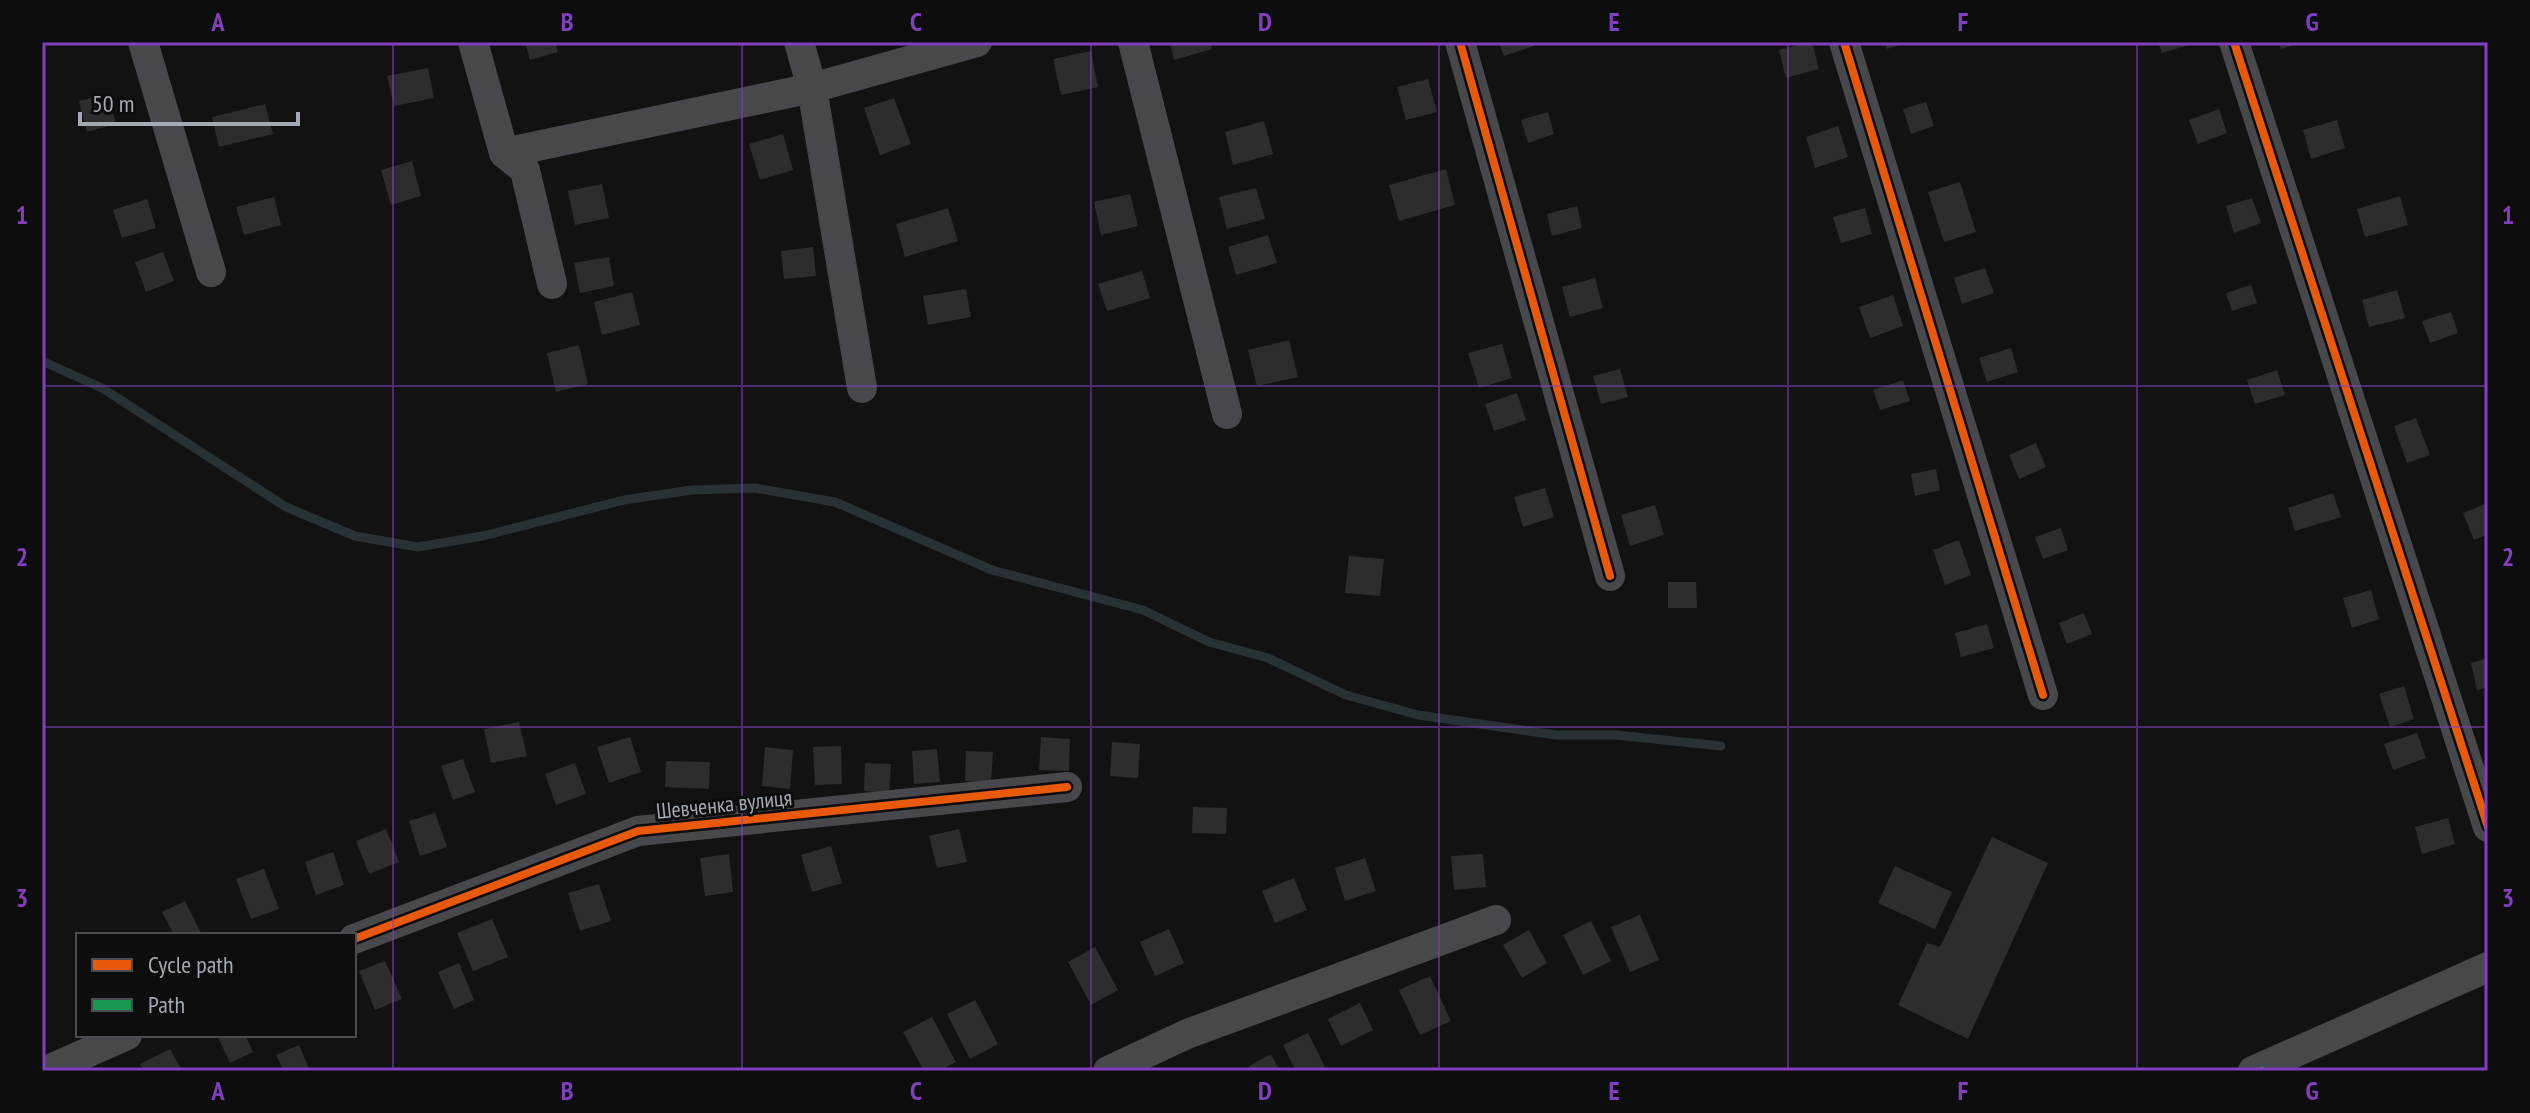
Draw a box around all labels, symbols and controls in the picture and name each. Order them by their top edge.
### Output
text: A [210,5,225,38]
text: B [561,5,574,38]
text: C [910,5,922,38]
text: D [1258,5,1272,38]
text: E [1608,5,1620,38]
text: F [1958,5,1969,38]
text: G [2305,5,2319,38]
scale bar [80,76,298,126]
text: 50 m [92,88,134,119]
text: 1 [16,198,28,231]
text: 1 [2502,198,2514,231]
text: 2 [16,540,28,573]
text: 2 [2502,540,2514,573]
street label: Шевченка вулиця [655,783,793,825]
text: 3 [16,881,28,914]
text: 3 [2502,881,2514,914]
legend [76,933,356,1037]
text: Cycle path [148,949,234,980]
text: Path [148,989,185,1020]
text: A [210,1074,225,1107]
text: B [561,1074,574,1107]
text: C [910,1074,922,1107]
text: D [1258,1074,1272,1107]
text: E [1608,1074,1620,1107]
text: F [1958,1074,1969,1107]
text: G [2305,1074,2319,1107]

